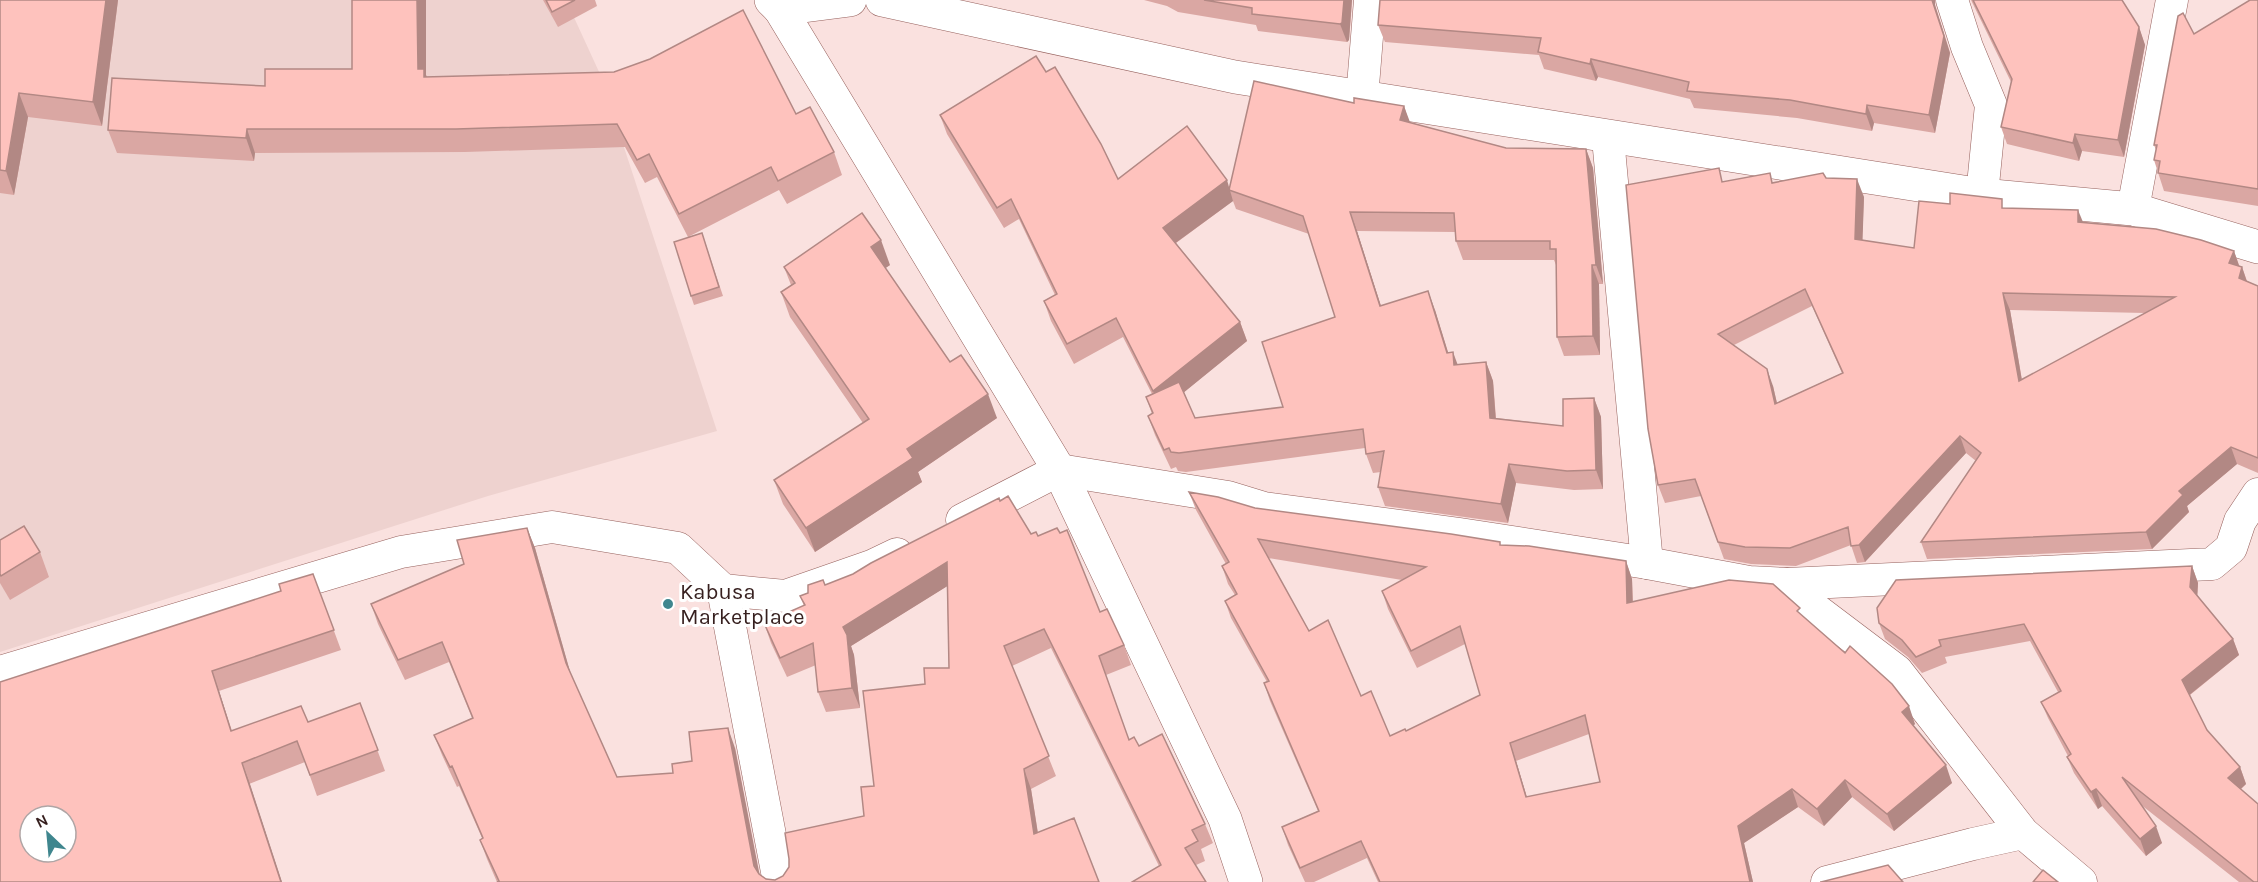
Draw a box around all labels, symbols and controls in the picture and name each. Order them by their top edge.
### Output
place label: Kabusa Marketplace [680,579,804,630]
marker: Kabusa Marketplace [661,597,675,611]
north arrow [18,804,78,864]
text: N [32,810,51,832]

